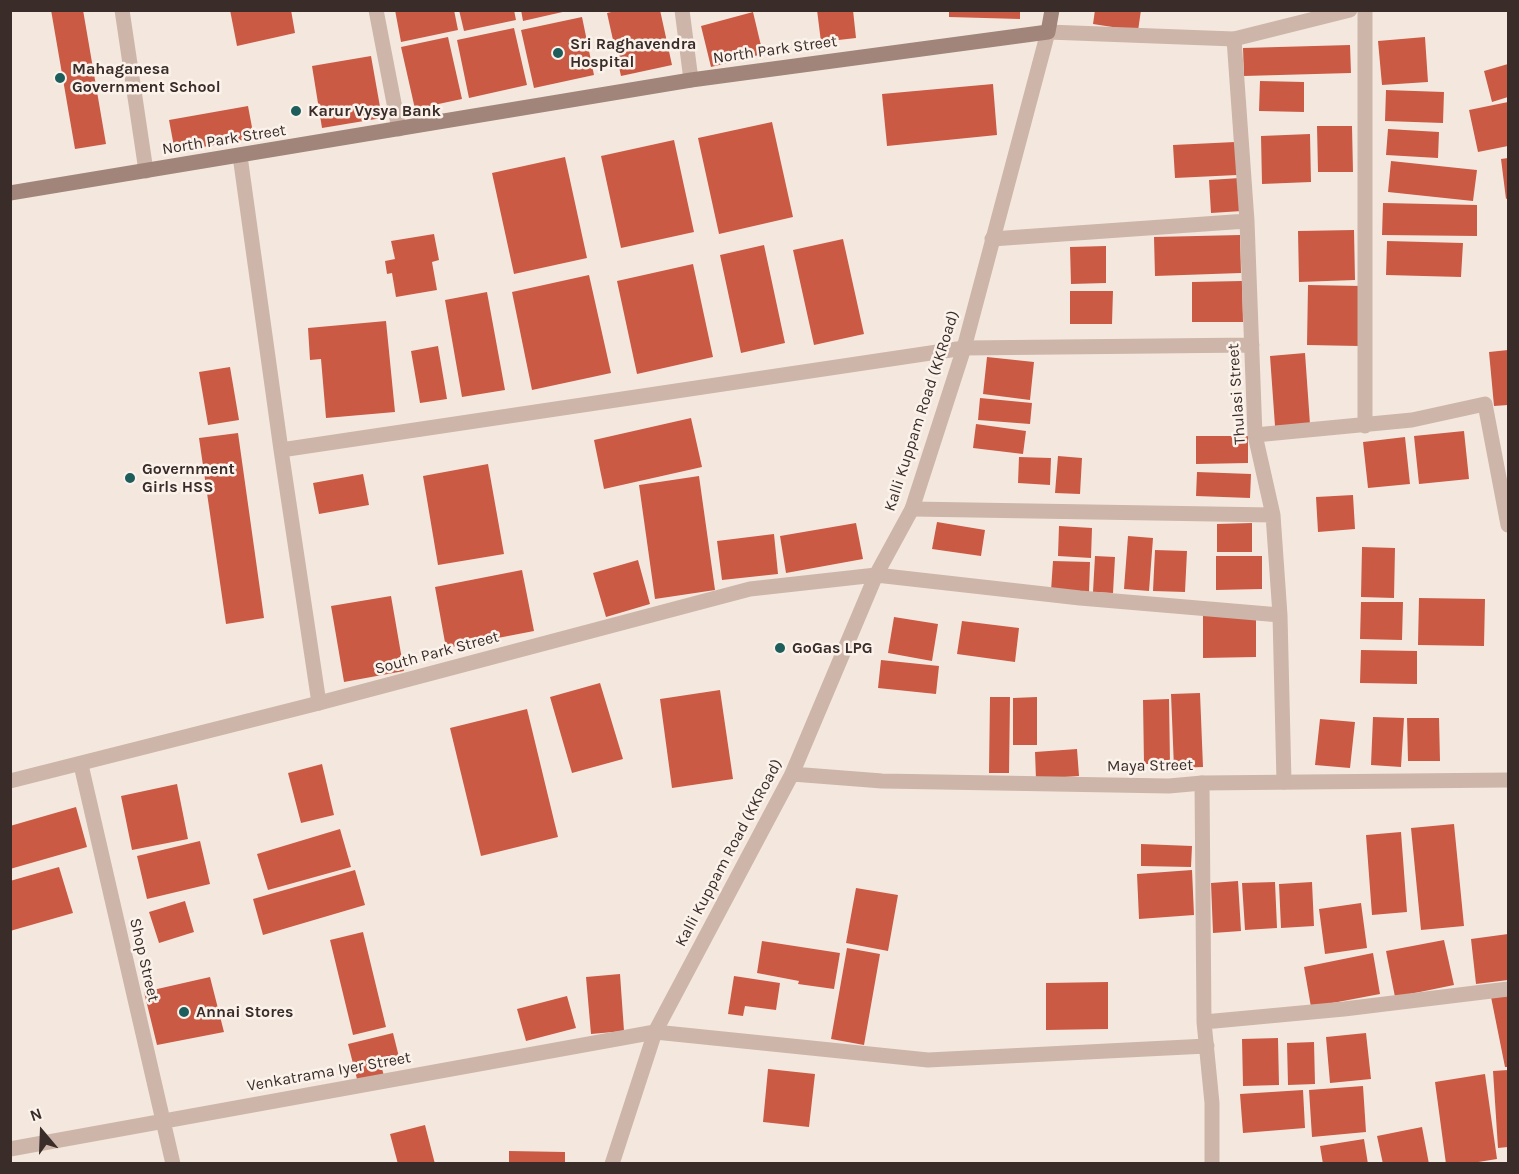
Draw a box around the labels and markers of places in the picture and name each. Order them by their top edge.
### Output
place label: Sri Raghavendra Hospital [570,34,696,72]
marker: Sri Raghavendra Hospital [551,46,565,60]
place label: Mahaganesa Government School [72,59,221,97]
marker: Mahaganesa Government School [53,71,67,85]
place label: Karur Vysya Bank [308,101,441,121]
marker: Karur Vysya Bank [289,104,303,118]
place label: Government Girls HSS [142,459,235,497]
marker: Government Girls HSS [123,471,137,485]
place label: GoGas LPG [792,638,873,658]
marker: GoGas LPG [773,641,787,655]
place label: Annai Stores [196,1002,293,1022]
marker: Annai Stores [177,1005,191,1019]

